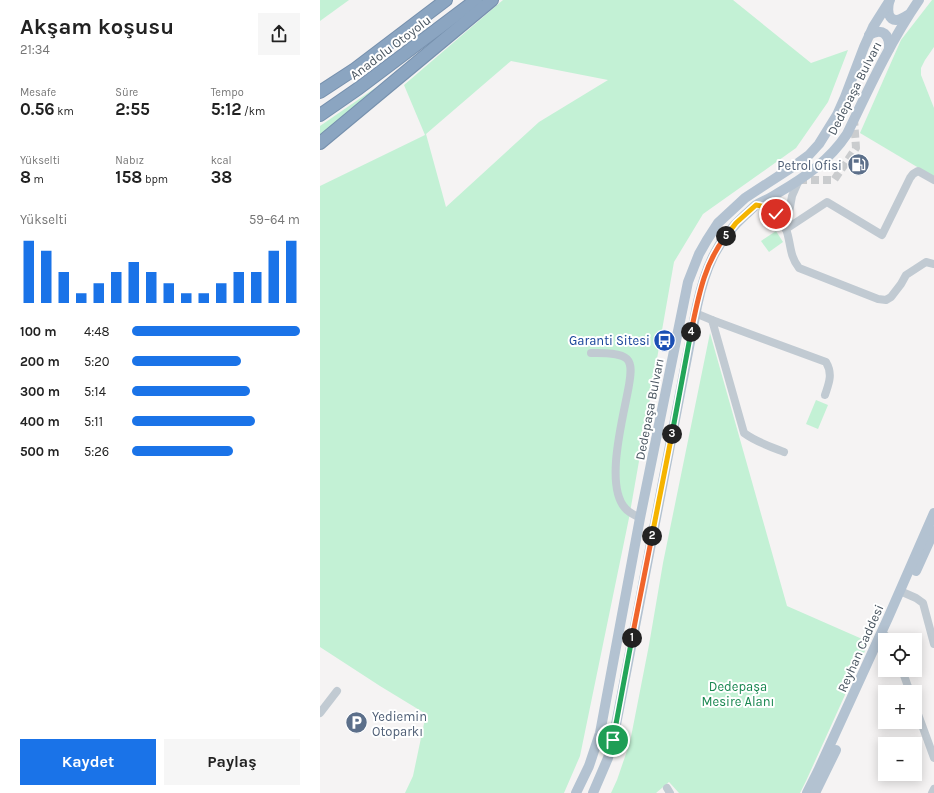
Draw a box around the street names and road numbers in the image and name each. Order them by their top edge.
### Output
street label: Anadolu Otoyolu [347,12,434,83]
street label: Dedepaşa Bulvarı [824,39,885,138]
street label: Dedepaşa Bulvarı [632,357,667,461]
street label: Reyhan Caddesi [834,602,887,694]

